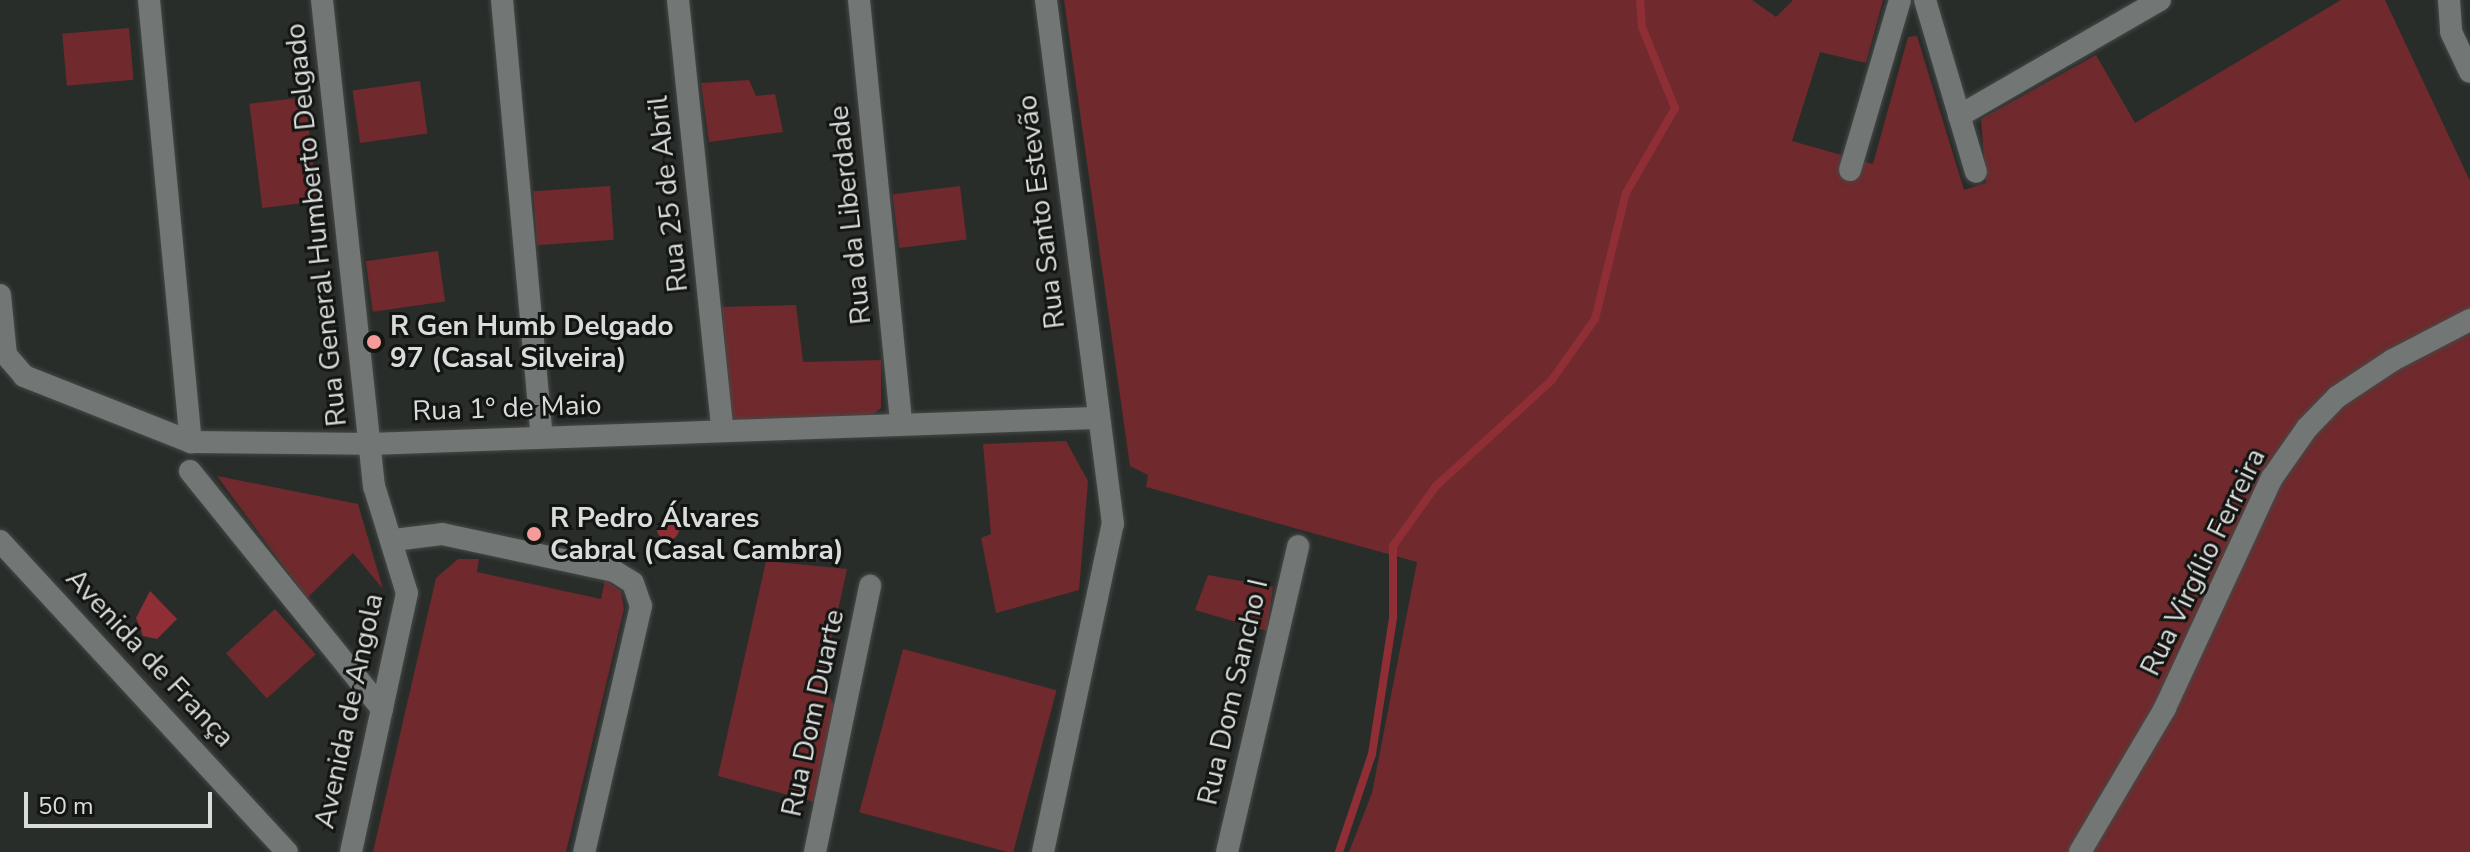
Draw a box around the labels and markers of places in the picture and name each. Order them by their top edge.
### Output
place label: R Gen Humb Delgado 97 (Casal Silveira) [390,309,674,375]
marker: R Gen Humb Delgado 97 (Casal Silveira) [365,333,383,351]
place label: R Pedro Álvares Cabral (Casal Cambra) [550,501,844,567]
marker: R Pedro Álvares Cabral (Casal Cambra) [525,525,543,543]

